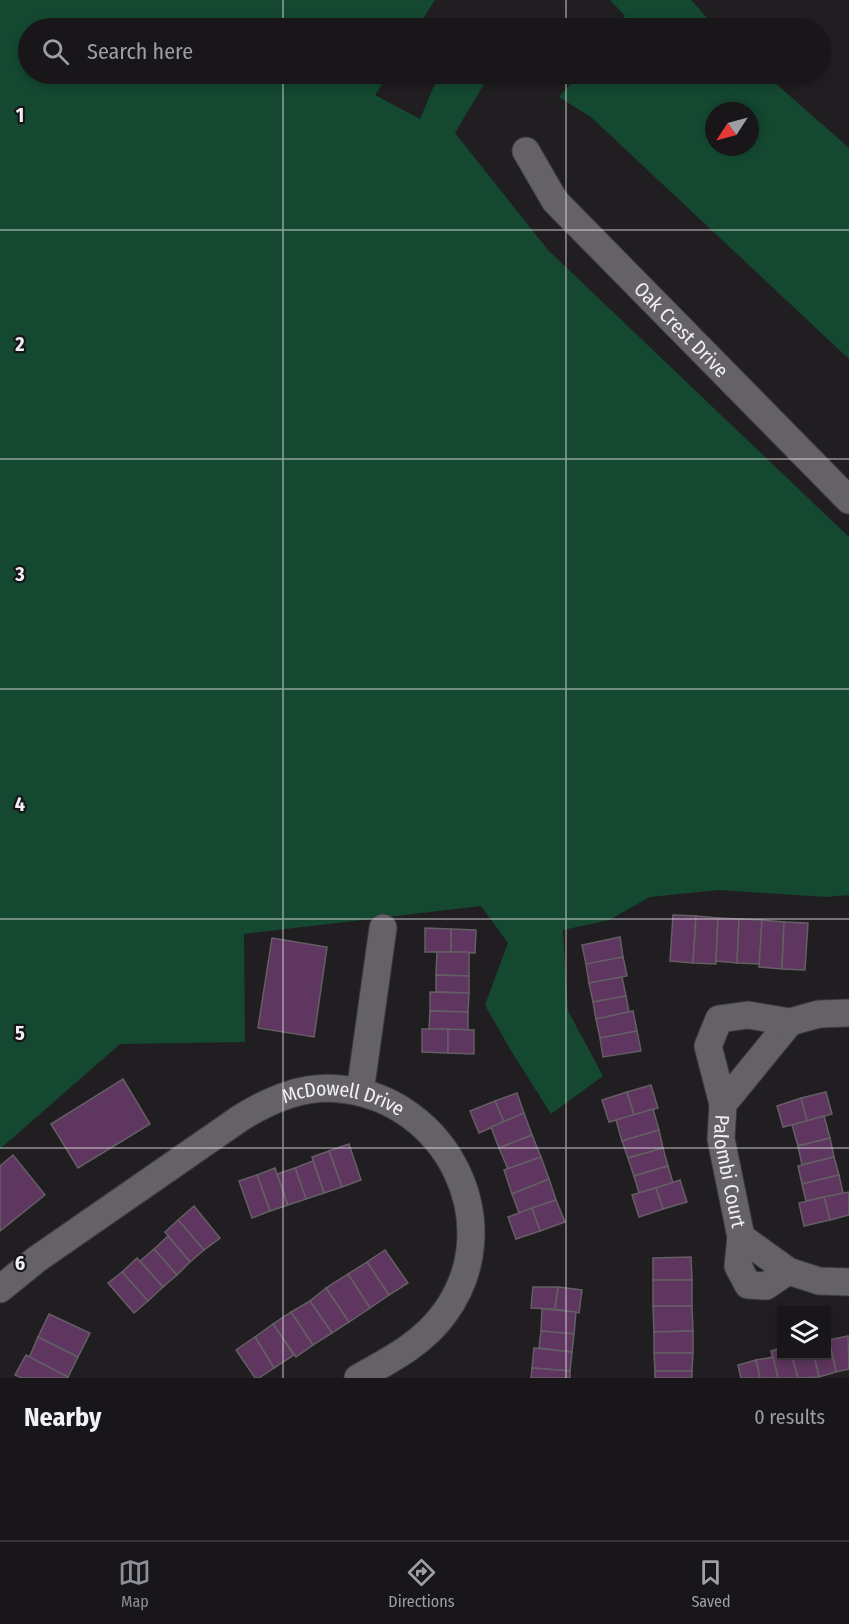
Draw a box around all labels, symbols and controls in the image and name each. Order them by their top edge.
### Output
search box [18,18,831,84]
icon: search [39,35,72,68]
text: Search here [87,38,193,65]
north arrow [705,102,759,156]
text: 1 [16,103,24,127]
street label: Oak Crest Drive [629,277,734,382]
text: 2 [14,332,25,356]
text: 3 [14,562,25,586]
text: 4 [15,792,25,816]
text: 5 [15,1021,25,1045]
street label: McDowell Drive [279,1076,409,1121]
street label: Palombi Court [709,1114,751,1230]
text: 6 [15,1251,25,1275]
map controls [777,1306,831,1360]
button: layers [777,1306,831,1360]
text: Nearby [24,1402,101,1433]
text: 0 results [754,1405,825,1429]
tab: Map [118,1556,151,1611]
tab: Directions [388,1556,455,1611]
tab: Saved [691,1556,731,1611]

